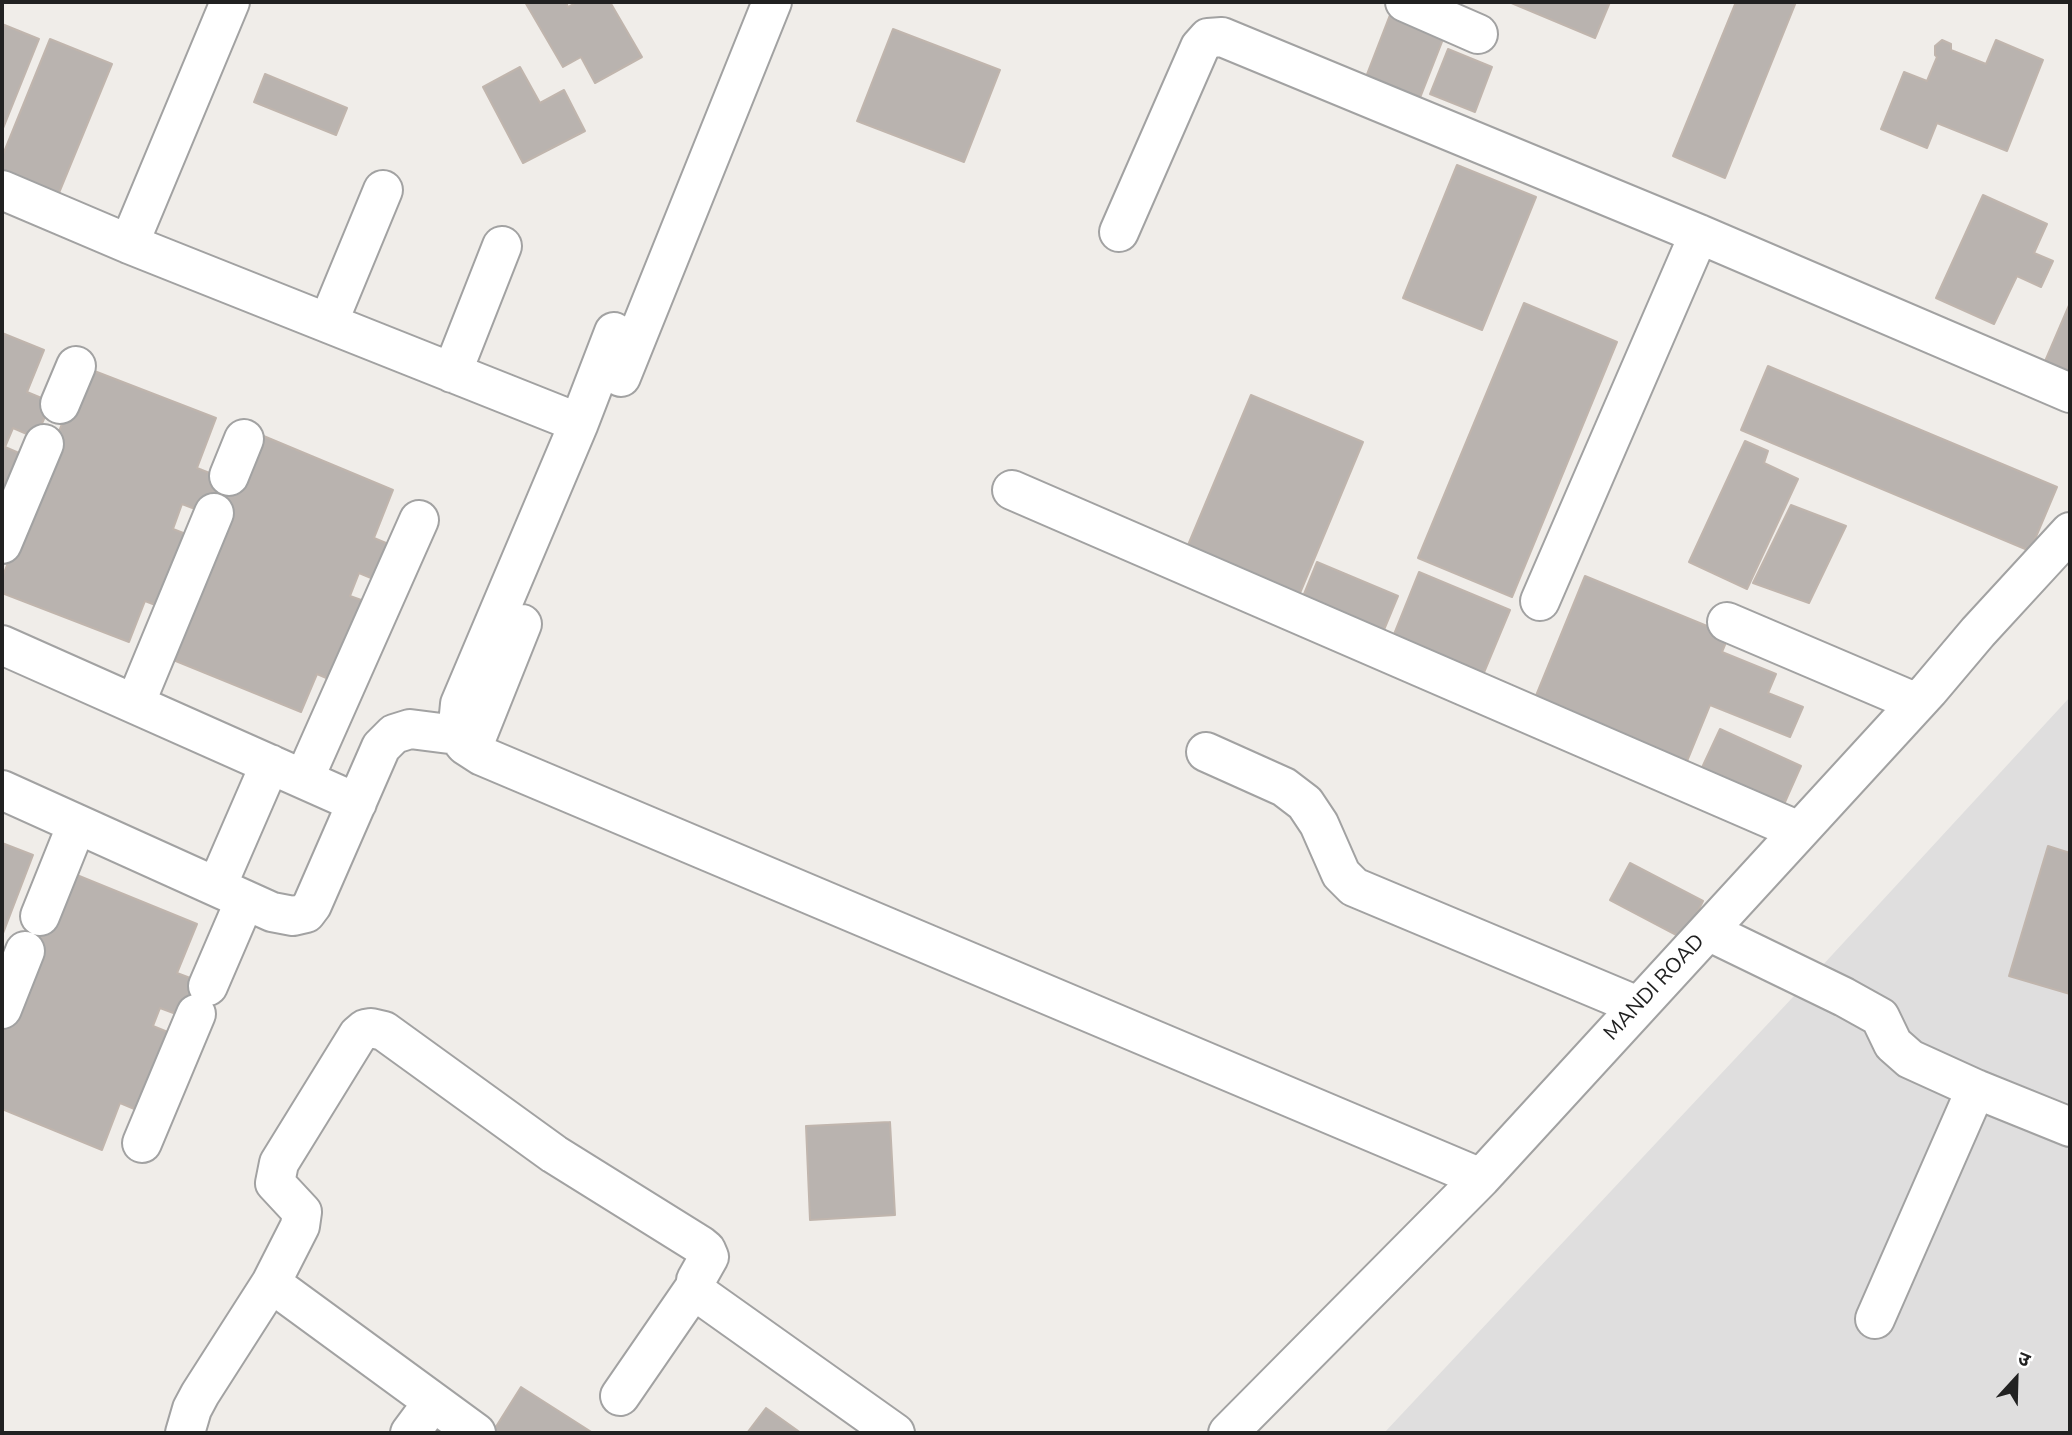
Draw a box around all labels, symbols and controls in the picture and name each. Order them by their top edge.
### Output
street label: MANDI ROAD [1599,930,1711,1046]
north arrow [1981,1344,2051,1414]
text: उ [2014,1345,2034,1374]

